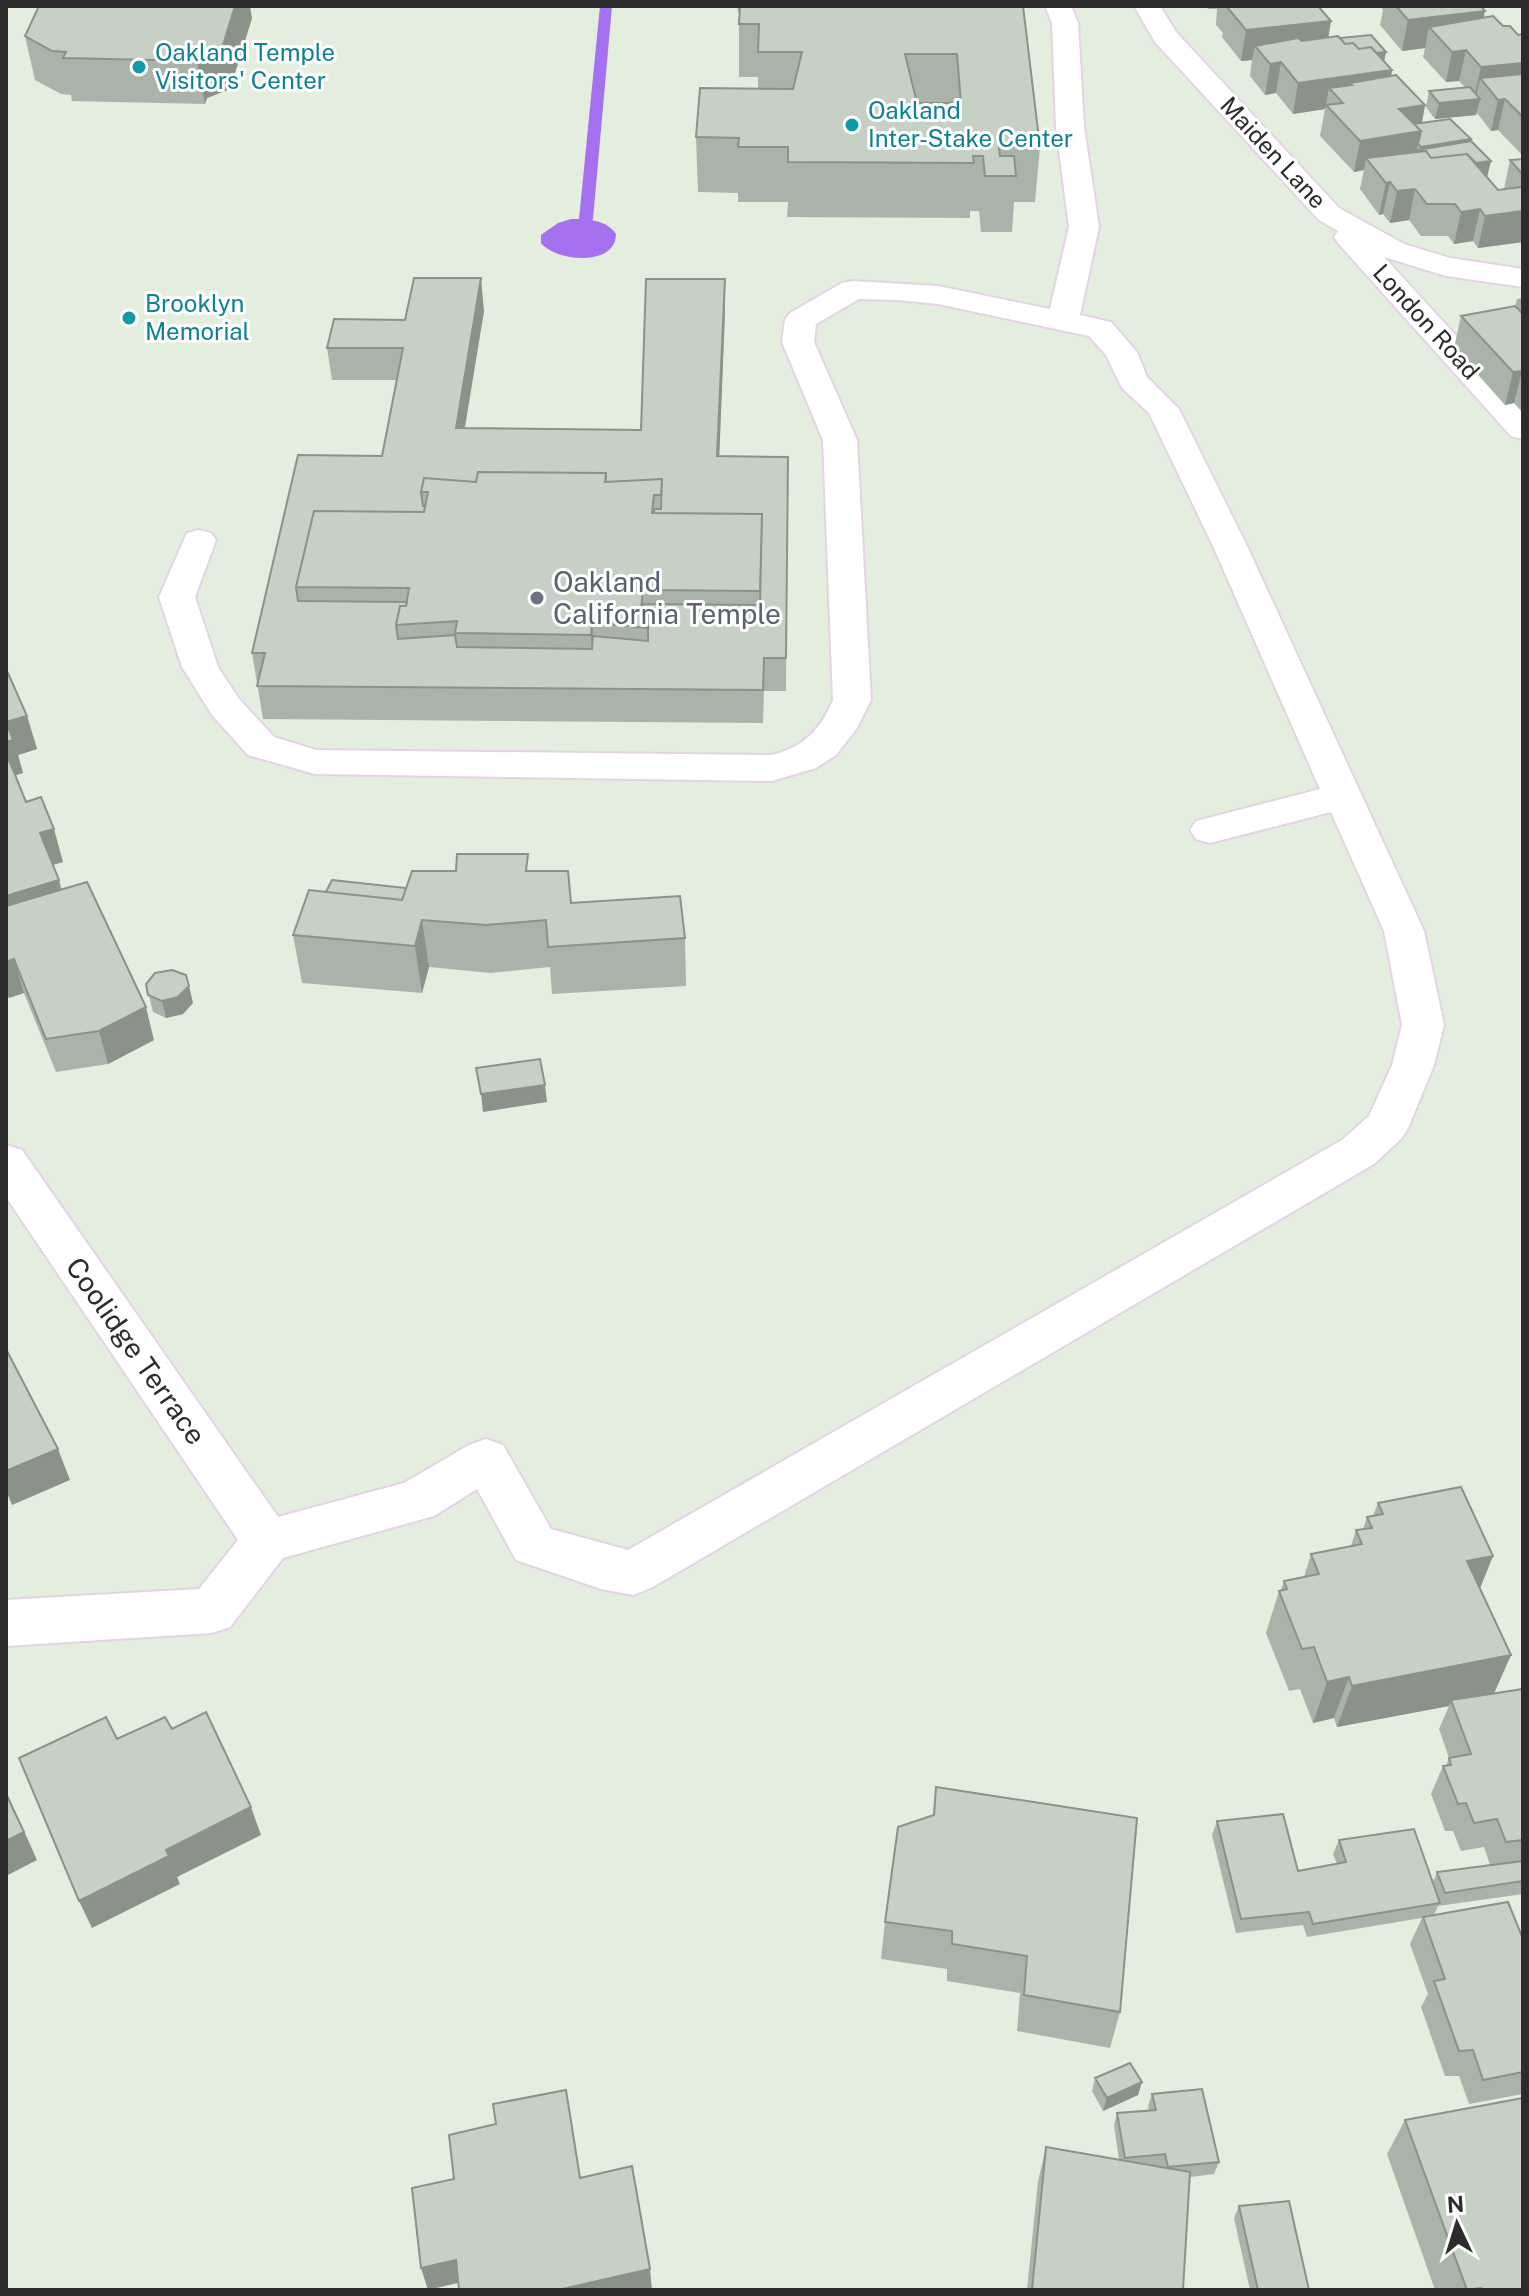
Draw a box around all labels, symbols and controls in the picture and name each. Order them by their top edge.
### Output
place label: Oakland Temple Visitors' Center [155,38,335,94]
marker: Oakland Temple Visitors' Center [130,58,148,76]
street label: Maiden Lane [1215,91,1332,214]
place label: Oakland Inter-Stake Center [868,96,1073,152]
marker: Oakland Inter-Stake Center [843,116,861,134]
street label: London Road [1368,258,1486,385]
place label: Brooklyn Memorial [145,289,250,345]
marker: Brooklyn Memorial [120,309,138,327]
place label: Oakland California Temple [553,565,781,630]
marker: Oakland California Temple [528,589,546,607]
street label: Coolidge Terrace [60,1251,213,1451]
north arrow [1417,2184,1497,2264]
text: N [1446,2190,1465,2218]

